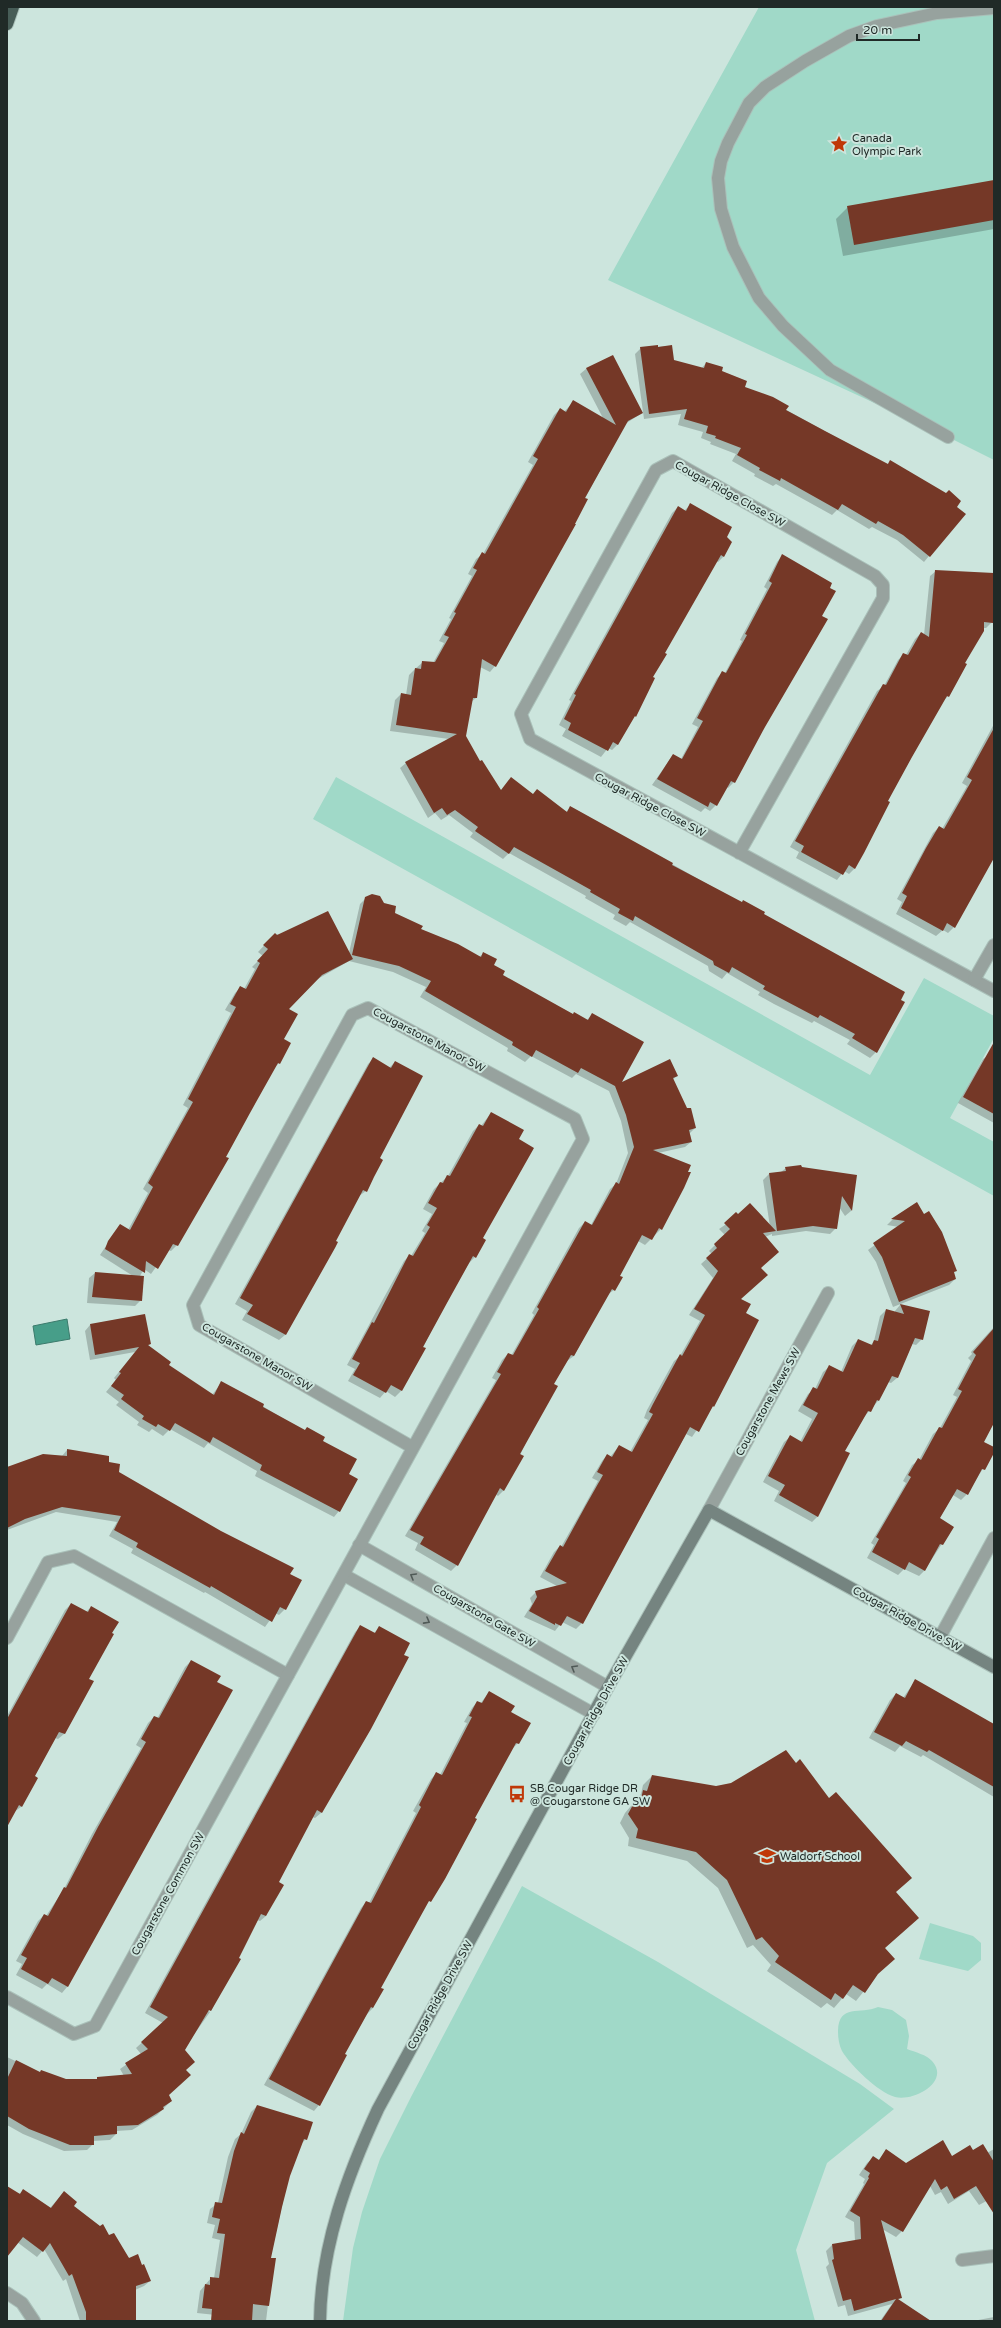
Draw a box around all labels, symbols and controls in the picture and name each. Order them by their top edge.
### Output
scale bar [857,16,919,42]
text: 20 m [863,23,892,37]
place label: Canada Olympic Park [852,132,921,158]
place icon: Canada Olympic Park [829,134,849,154]
street label: Cougar Ridge Close SW [673,458,787,530]
street label: Cougar Ridge Close SW [592,770,708,840]
street label: Cougarstone Manor SW [371,1005,487,1075]
street label: Cougarstone Manor SW [200,1320,314,1394]
street label: Cougarstone Mews SW [733,1346,803,1458]
one-way arrow [409,1573,417,1580]
street label: Cougarstone Gate SW [431,1581,537,1651]
street label: Cougar Ridge Drive SW [850,1584,964,1654]
one-way arrow [422,1616,430,1624]
street label: Cougar Ridge Drive SW [561,1654,631,1768]
one-way arrow [571,1665,578,1672]
place label: SB Cougar Ridge DR @ Cougarstone GA SW [530,1782,650,1808]
bus stop icon: SB Cougar Ridge DR @ Cougarstone GA SW [507,1784,527,1804]
street label: Cougarstone Common SW [129,1830,207,1958]
school or university icon: Waldorf School [757,1846,777,1866]
place label: Waldorf School [780,1850,860,1863]
street label: Cougar Ridge Drive SW [405,1938,475,2052]

